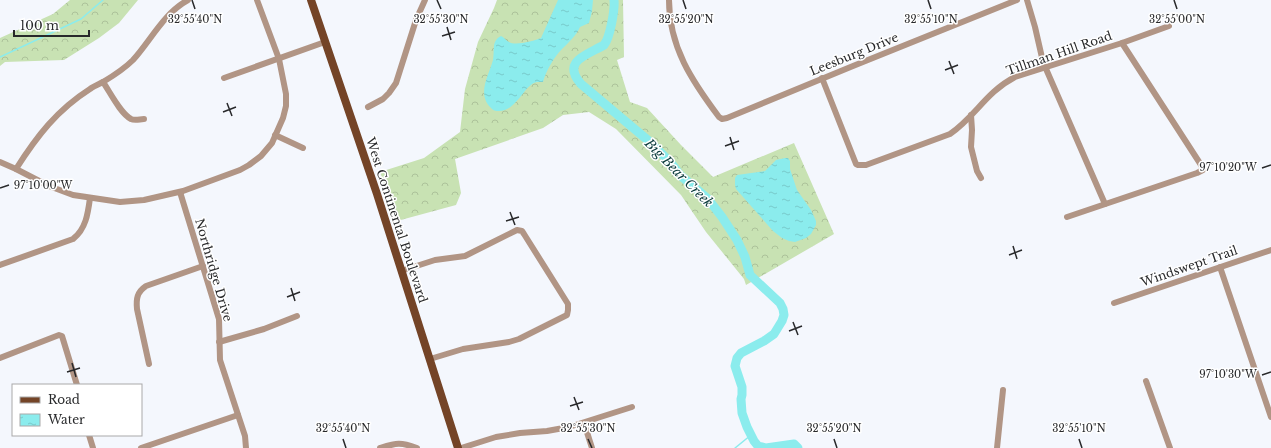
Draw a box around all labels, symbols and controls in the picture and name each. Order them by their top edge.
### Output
scale bar [14,12,89,38]
text: 32°55'40"N [168,13,222,26]
text: 32°55'30"N [413,13,469,26]
text: 32°55'20"N [658,13,714,26]
text: 32°55'10"N [904,13,958,26]
text: 32°55'00"N [1149,13,1205,26]
text: 100 m [20,18,59,33]
street label: Tillman Hill Road [1004,28,1114,78]
street label: Leesburg Drive [807,29,901,79]
street label: West Continental Boulevard [363,134,431,305]
water label: Big Bear Creek [640,134,717,211]
text: 97°10'20"W [1199,161,1257,174]
text: 97°10'00"W [14,179,72,192]
street label: Northridge Drive [192,217,236,323]
street label: Windswept Trail [1138,242,1240,290]
text: 97°10'30"W [1199,368,1257,381]
legend [12,384,142,436]
text: Road [48,392,80,407]
text: Water [47,412,85,427]
text: 32°55'40"N [316,422,370,435]
text: 32°55'30"N [560,422,616,435]
text: 32°55'20"N [806,422,862,435]
text: 32°55'10"N [1052,422,1106,435]

